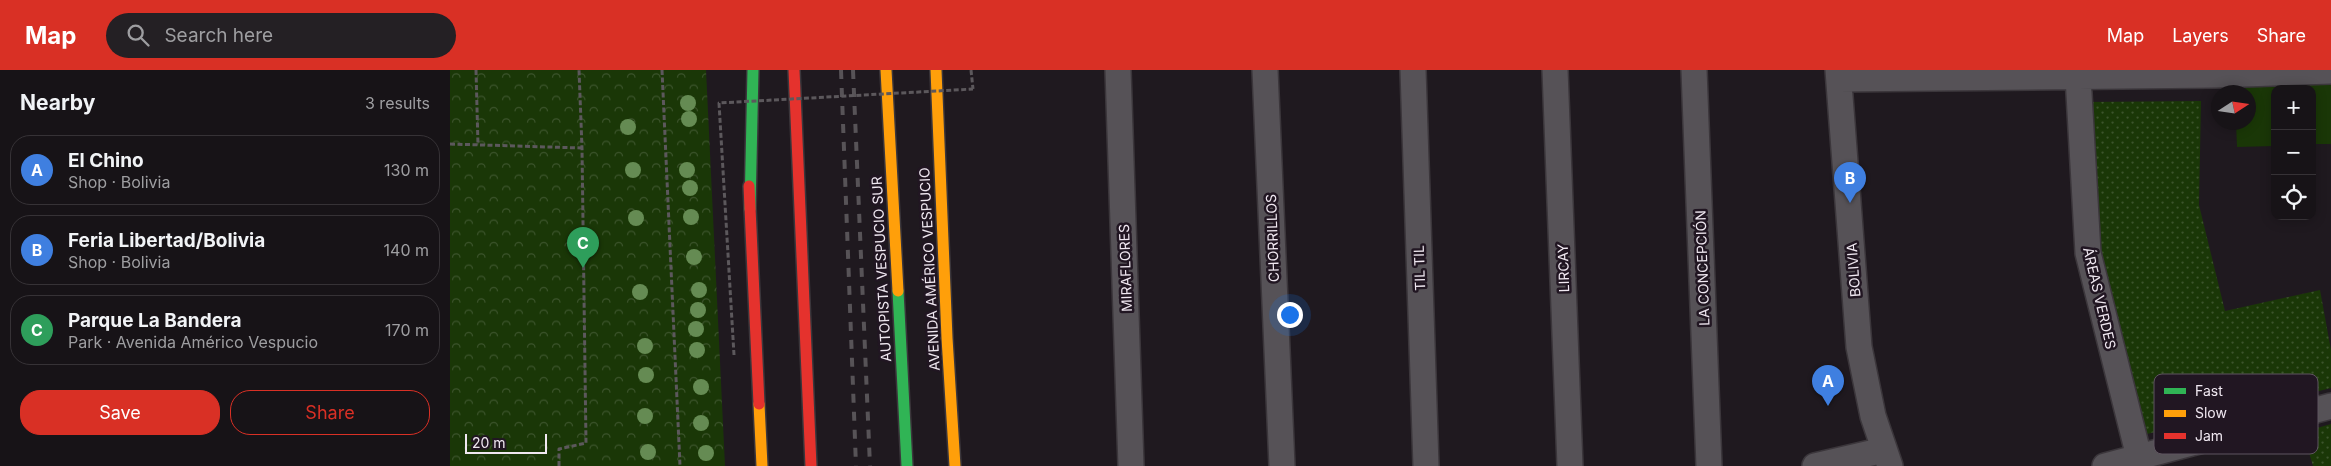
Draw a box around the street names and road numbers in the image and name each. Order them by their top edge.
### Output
street label: AVENIDA AMÉRICO VESPUCIO [915,167,943,371]
street label: AUTOPISTA VESPUCIO SUR [868,176,894,362]
street label: CHORRILLOS [1262,194,1282,282]
street label: LA CONCEPCIÓN [1691,210,1713,326]
street label: MIRAFLORES [1115,224,1135,312]
street label: BOLIVIA [1843,242,1863,298]
street label: LIRCAY [1554,243,1572,293]
street label: TIL TIL [1410,245,1428,291]
street label: ÁREAS VERDES [2080,245,2120,351]

